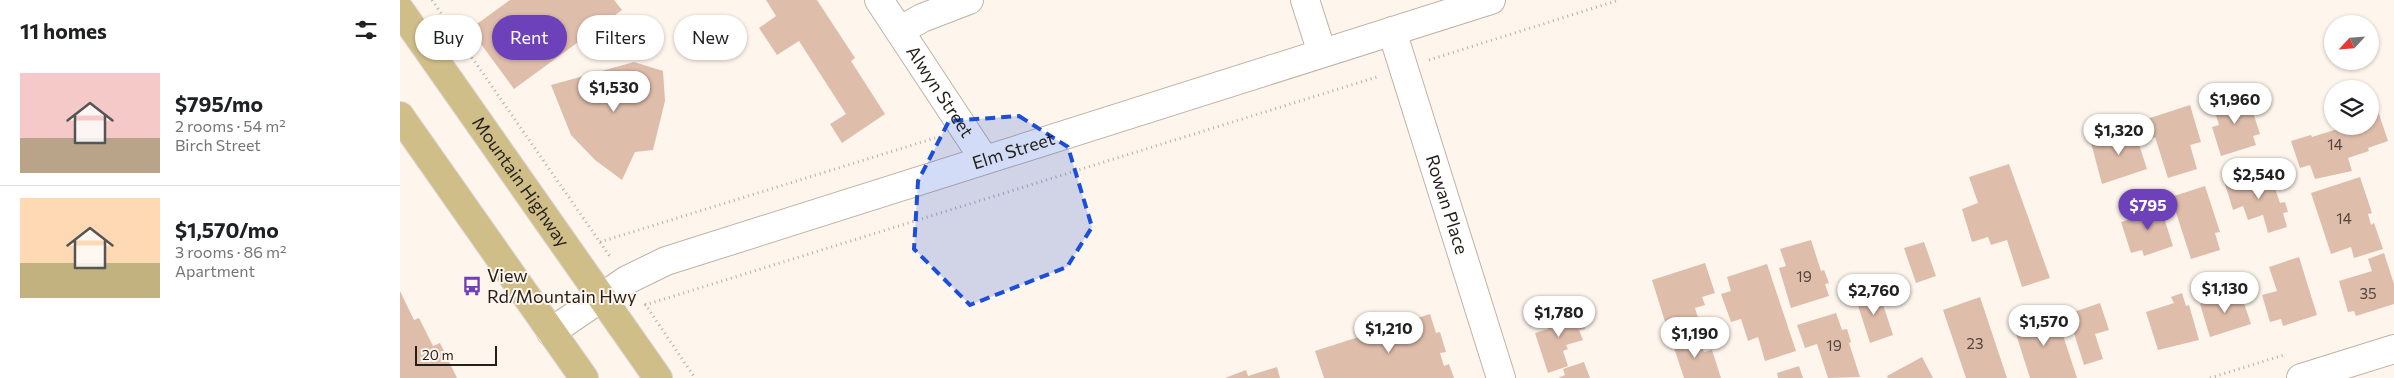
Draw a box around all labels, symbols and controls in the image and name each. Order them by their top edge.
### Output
chip: Buy [415,15,482,60]
chip: Rent [492,15,567,60]
chip: Filters [577,15,664,60]
chip: New [674,15,747,60]
north arrow [2324,15,2379,70]
map controls [2324,15,2379,135]
icon: filters [352,16,380,44]
text: 11 homes [20,18,107,43]
street label: Alwyn Street [902,41,979,141]
pin: $1,530 [573,70,655,113]
text: $1,530 [589,77,639,96]
button: layers [2324,80,2379,135]
pin: $1,960 [2194,82,2276,125]
text: $1,960 [2210,89,2260,108]
text: $795/mo [175,91,263,116]
icon: home [60,93,120,153]
street label: Mountain Highway [468,112,575,251]
pin: $1,320 [2078,114,2160,156]
text: 2 rooms · 54 m² [175,116,286,135]
text: $1,320 [2094,120,2144,139]
street label: Elm Street [969,127,1057,173]
text: Birch Street [175,135,261,154]
house number: 14 [2327,135,2343,153]
street label: Rowan Place [1422,152,1473,257]
pin: $2,540 [2218,158,2300,200]
text: $2,540 [2233,164,2285,183]
pin: $795 [2118,188,2178,231]
text: $795 [2129,195,2167,214]
house number: 14 [2336,209,2352,227]
text: $1,570/mo [175,217,279,242]
icon: home [60,218,120,278]
text: 3 rooms · 86 m² [175,242,286,261]
text: Apartment [175,261,255,280]
place label: View Rd/Mountain Hwy [487,264,637,307]
house number: 19 [1796,267,1812,285]
pin: $1,130 [2184,272,2266,314]
pin: $2,760 [1833,274,1915,316]
bus stop icon: View Rd/Mountain Hwy [461,275,483,297]
text: $1,130 [2202,278,2248,297]
text: $2,760 [1848,280,1900,299]
house number: 35 [2359,284,2377,302]
pin: $1,780 [1518,296,1600,338]
text: $1,780 [1534,302,1584,321]
pin: $1,570 [2003,304,2085,347]
text: $1,570 [2019,311,2069,330]
pin: $1,210 [1348,312,1430,354]
pin: $1,190 [1654,316,1736,359]
text: $1,210 [1365,318,1413,337]
text: $1,190 [1672,323,1719,342]
house number: 23 [1967,334,1983,352]
house number: 19 [1826,336,1842,354]
scale bar [415,343,498,366]
text: 20 m [422,346,454,363]

